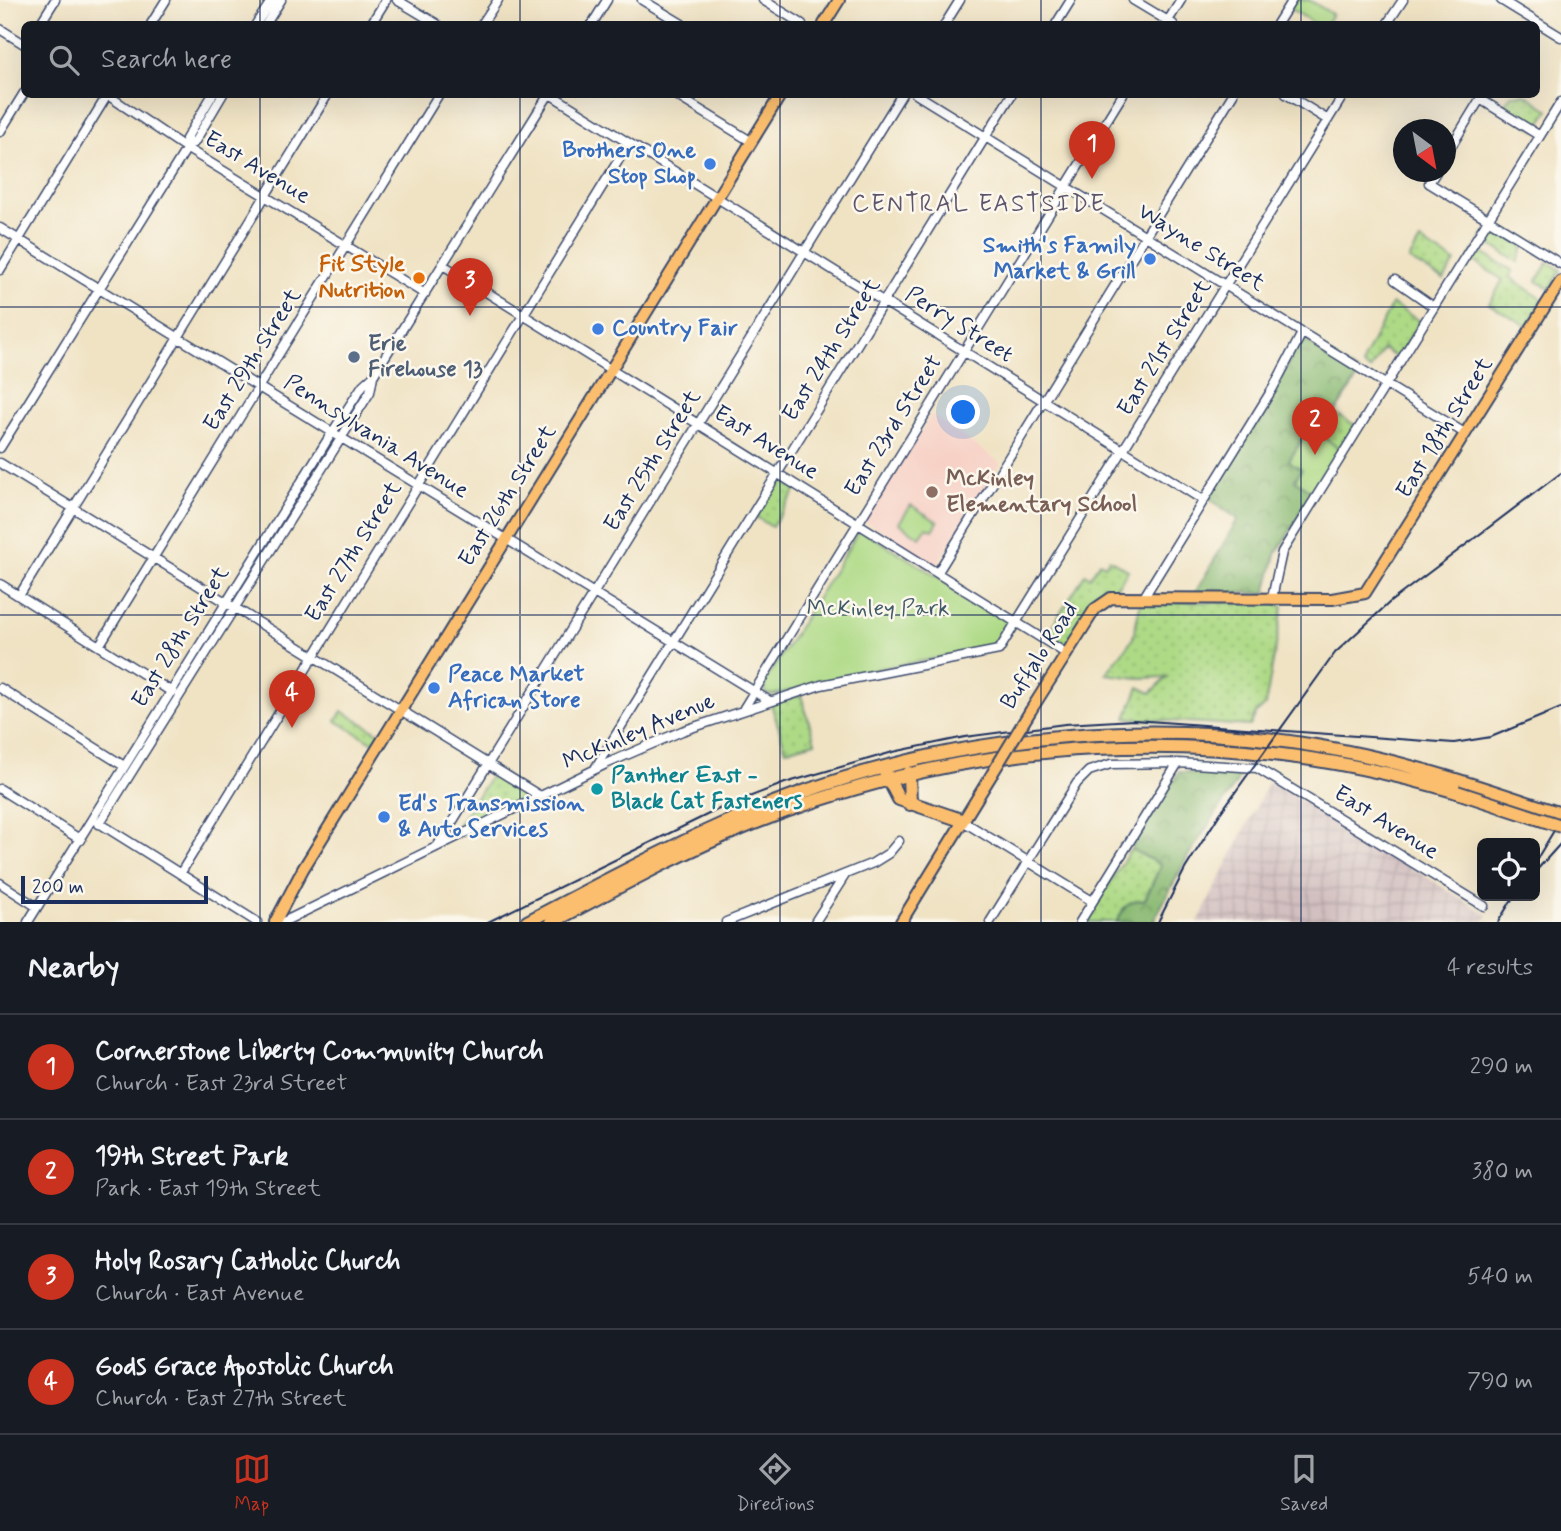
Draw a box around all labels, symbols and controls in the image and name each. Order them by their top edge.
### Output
search box [21,21,1540,98]
icon: search [45,41,83,79]
text: Search here [101,43,232,77]
north arrow [1393,119,1456,182]
pin: 1 [1069,121,1115,179]
street label: East Avenue [198,125,316,211]
place label: Brothers One Stop Shop [562,136,696,192]
marker: Brothers One Stop Shop [702,156,718,172]
district label: CENTRAL EASTSIDE [852,189,1106,220]
street label: Wayne Street [1132,197,1271,299]
place label: Smith's Family Market & Grill [983,231,1136,287]
place label: Fit Style Nutrition [318,250,406,306]
marker: Smith's Family Market & Grill [1142,251,1158,267]
pin: 3 [447,258,493,316]
marker: Fit Style Nutrition [411,270,427,286]
street label: East 24th Street [776,272,888,427]
street label: East 21st Street [1111,274,1219,422]
street label: Perry Street [899,280,1019,370]
street label: East 29th Street [197,282,309,437]
place label: Country Fair [612,314,738,344]
marker: Country Fair [590,321,606,337]
place label: Erie Firehouse 13 [368,329,483,385]
marker: Erie Firehouse 13 [346,349,362,365]
street label: East 23rd Street [838,349,950,503]
street label: East 18th Street [1390,351,1501,504]
street label: Pennsylvania Avenue [278,368,474,506]
street label: East 25th Street [597,384,709,538]
your location [946,395,980,429]
pin: 2 [1292,397,1338,455]
street label: East Avenue [708,399,824,487]
street label: East 26th Street [452,419,564,573]
place label: McKinley Elementary School [946,464,1137,520]
street label: East 27th Street [299,475,410,628]
marker: McKinley Elementary School [924,484,940,500]
street label: East 28th Street [125,560,237,714]
park label: McKinley Park [807,594,949,624]
street label: Buffalo Road [994,597,1086,715]
place label: Peace Market African Store [448,660,585,716]
pin: 4 [269,670,315,728]
marker: Peace Market African Store [426,680,442,696]
street label: McKinley Avenue [558,686,720,778]
place label: Panther East - Black Cat Fasteners [611,761,803,817]
street label: East Avenue [1328,779,1444,867]
marker: Panther East - Black Cat Fasteners [589,781,605,797]
place label: Ed's Transmission & Auto Services [398,789,585,845]
marker: Ed's Transmission & Auto Services [376,809,392,825]
map controls [1477,838,1540,901]
button: locate [1477,838,1540,901]
scale bar [21,873,208,905]
text: 200 m [32,875,84,900]
text: Nearby [28,948,119,987]
text: 4 results [1447,953,1533,983]
text: Cornerstone Liberty Community Church [95,1035,544,1069]
text: 1 [46,1052,56,1082]
text: 290 m [1470,1052,1533,1082]
text: Church · East 23rd Street [95,1069,347,1099]
text: 19th Street Park [95,1140,288,1174]
text: 2 [45,1157,57,1187]
text: 380 m [1472,1157,1533,1187]
text: Park · East 19th Street [95,1174,321,1204]
text: Holy Rosary Catholic Church [95,1245,400,1279]
text: 3 [46,1262,56,1292]
text: 540 m [1467,1262,1533,1292]
text: Church · East Avenue [95,1279,304,1309]
text: Gods Grace Apostolic Church [95,1350,394,1384]
text: 4 [44,1367,58,1397]
text: 790 m [1467,1367,1533,1397]
text: Church · East 27th Street [95,1384,346,1414]
tab: Map [233,1450,271,1517]
tab: Directions [736,1450,815,1517]
tab: Saved [1280,1450,1328,1517]

